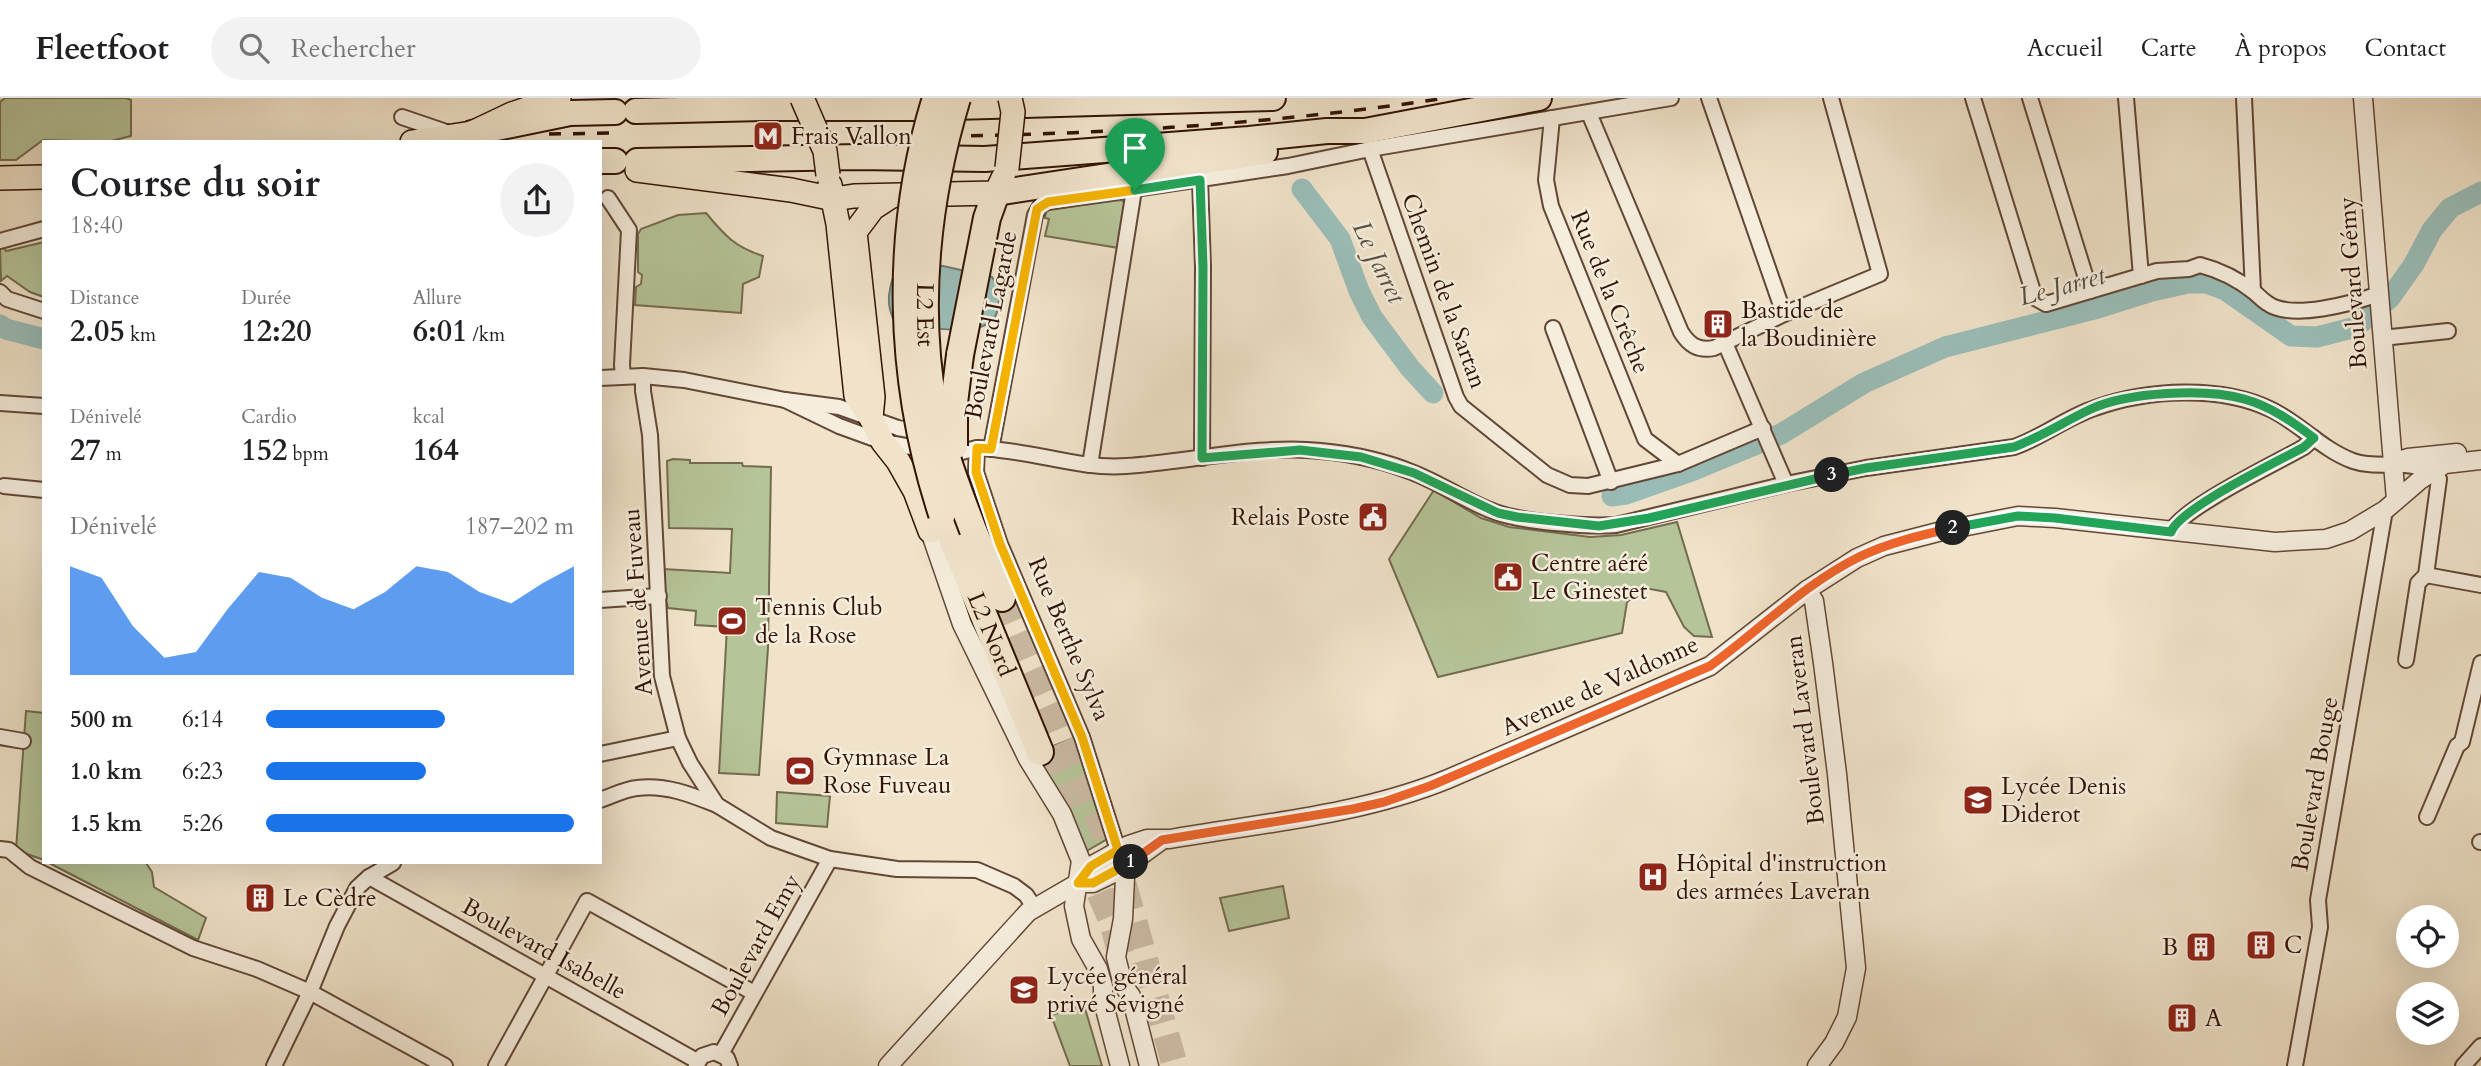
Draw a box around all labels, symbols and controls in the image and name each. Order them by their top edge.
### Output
search box [211,17,701,80]
text: Fleetfoot [35,26,169,71]
icon: search [235,29,273,67]
text: Rechercher [291,31,416,66]
text: Accueil [2027,32,2103,65]
text: Carte [2141,32,2197,65]
text: À propos [2235,32,2327,65]
text: Contact [2365,32,2446,65]
pin [1105,118,1165,190]
metro station icon: Frais Vallon [751,119,785,153]
place label: Frais Vallon [791,120,912,153]
icon: arrive [1116,129,1154,167]
text: Course du soir [70,158,320,210]
button: share [500,163,574,237]
street label: Chemin de la Sartan [1393,189,1495,393]
street label: Boulevard Gémy [2330,195,2375,370]
street label: Rue de la Crêche [1562,206,1658,378]
text: 18:40 [70,210,123,241]
water label: Le Jarret [1344,215,1414,310]
street label: Boulevard Lagarde [957,228,1025,422]
water label: Le Jarret [2015,258,2110,314]
street label: L2 Est [908,283,943,348]
text: Distance [70,285,139,311]
text: Durée [241,285,291,311]
text: Allure [413,285,462,311]
place label: Bastide de la Boudinière [1741,294,1877,355]
building icon: Bastide de la Boudinière [1701,307,1735,341]
text: 2.05 [70,311,125,352]
text: 12:20 [241,311,312,352]
text: 6:01 [413,311,467,352]
text: km [125,322,156,348]
text: /km [467,322,505,348]
text: Dénivelé [70,404,142,430]
text: Cardio [241,404,297,430]
text: kcal [413,404,445,430]
text: 27 [70,430,101,471]
text: 152 [241,430,287,471]
text: 164 [413,430,459,471]
text: m [101,441,122,467]
text: bpm [287,441,329,467]
pin: 3 [1814,458,1850,492]
text: 3 [1827,461,1836,487]
public building icon: Relais Poste [1356,500,1390,534]
place label: Relais Poste [1231,501,1350,534]
street label: Avenue de Fuveau [615,507,661,697]
pin: 2 [1936,510,1970,546]
text: Dénivelé [70,511,157,542]
text: 187–202 m [465,511,574,542]
text: 2 [1948,514,1957,540]
place label: Centre aéré Le Ginestet [1531,547,1649,608]
street label: Rue Berthe Sylva [1020,552,1119,726]
public building icon: Centre aéré Le Ginestet [1491,560,1525,594]
street label: L2 Nord [959,587,1024,682]
place label: Tennis Club de la Rose [755,591,883,652]
sports icon: Tennis Club de la Rose [715,604,749,638]
street label: Avenue de Valdonne [1496,628,1704,744]
street label: Boulevard Laveran [1777,633,1833,827]
street label: Boulevard Bouge [2283,694,2347,874]
text: 500 m [70,704,133,735]
text: 6:14 [182,704,223,735]
place label: Gymnase La Rose Fuveau [823,741,951,802]
sports icon: Gymnase La Rose Fuveau [783,754,817,788]
text: 1.0 km [70,756,142,787]
text: 6:23 [182,756,223,787]
place label: Lycée Denis Diderot [2001,770,2126,831]
school or university icon: Lycée Denis Diderot [1961,783,1995,817]
text: 1.5 km [70,808,142,839]
text: 5:26 [182,808,223,839]
pin: 1 [1114,844,1148,880]
place label: Hôpital d'instruction des armées Laveran [1676,847,1887,908]
text: 1 [1126,848,1135,874]
hospital icon: Hôpital d'instruction des armées Laveran [1636,860,1670,894]
street label: Boulevard Emy [703,868,809,1022]
building icon: Le Cèdre [243,881,277,915]
place label: Le Cèdre [283,882,377,915]
street label: Boulevard Isabelle [456,890,632,1008]
map controls [2396,905,2459,1045]
button: locate [2396,905,2459,968]
building icon: C [2244,928,2278,962]
place label: C [2284,929,2302,962]
building icon: B [2184,930,2218,964]
place label: B [2162,931,2178,964]
place label: Lycée général privé Sévigné [1047,960,1188,1021]
school or university icon: Lycée général privé Sévigné [1007,973,1041,1007]
button: layers [2396,982,2459,1045]
building icon: A [2165,1001,2199,1035]
place label: A [2205,1002,2223,1035]

